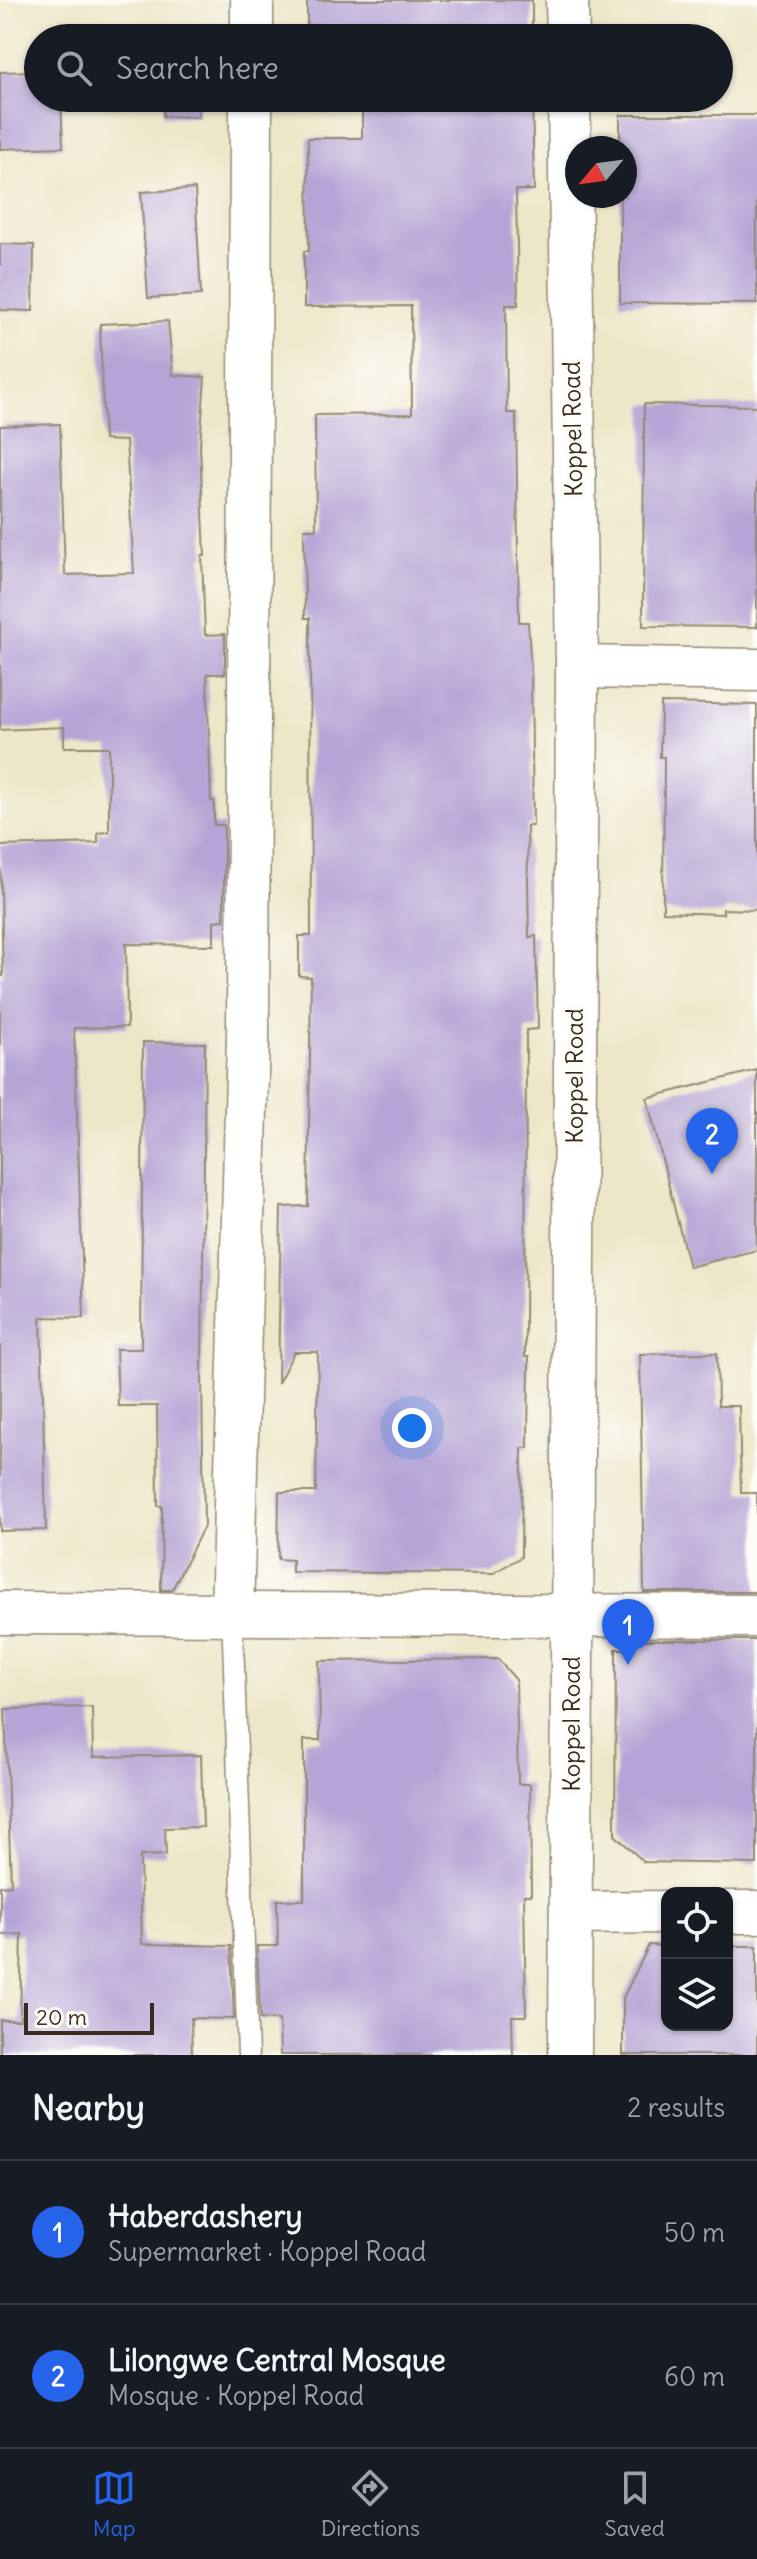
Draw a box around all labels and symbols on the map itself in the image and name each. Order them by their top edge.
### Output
north arrow [565,136,637,208]
street label: Koppel Road [556,361,588,497]
street label: Koppel Road [559,1008,589,1144]
pin: 2 [686,1108,738,1174]
your location [392,1408,432,1448]
pin: 1 [602,1599,654,1665]
street label: Koppel Road [556,1656,586,1792]
scale bar [24,1999,154,2035]

